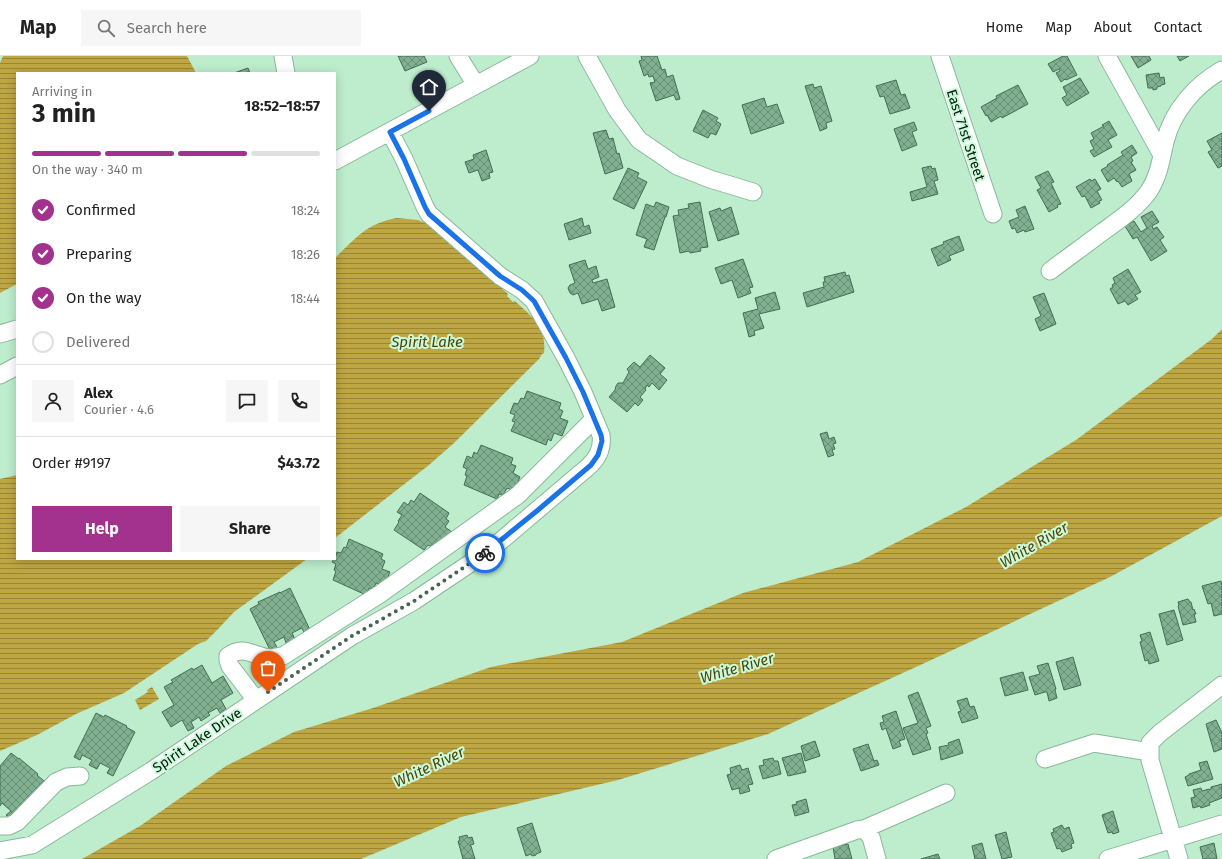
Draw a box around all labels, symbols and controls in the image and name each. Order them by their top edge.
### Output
search box [81,10,361,46]
text: Map [20,16,57,39]
icon: search [95,17,117,39]
text: Search here [127,19,207,37]
text: Home [986,19,1023,36]
text: Map [1045,19,1072,36]
text: About [1094,19,1132,36]
text: Contact [1154,19,1202,36]
pin [412,70,446,111]
icon: home [418,76,440,98]
text: Arriving in [32,84,92,99]
street label: East 71st Street [943,87,989,184]
text: 18:52–18:57 [244,97,320,115]
text: 3 min [32,98,96,129]
text: On the way · 340 m [32,162,143,177]
icon: check [32,199,54,221]
text: Confirmed [66,201,136,219]
text: 18:24 [291,203,320,218]
icon: check [32,243,54,265]
text: Preparing [66,245,131,263]
text: 18:26 [291,247,320,262]
icon: check [32,287,54,309]
text: On the way [66,289,141,307]
text: 18:44 [290,291,320,306]
text: Delivered [66,333,130,351]
water label: Spirit Lake [390,333,463,351]
button: person [32,380,74,422]
button: chat [226,380,268,422]
button: phone [278,380,320,422]
text: Alex [84,384,113,402]
text: Courier · 4.6 [84,402,154,417]
text: Order #9197 [32,454,111,472]
text: $43.72 [277,454,320,472]
button: Help [32,506,172,552]
button: Share [180,506,320,552]
water label: White River [997,518,1072,572]
courier [465,533,505,573]
icon: bike [474,542,496,564]
water label: White River [698,649,777,687]
pin [251,651,285,692]
icon: bag [257,657,279,679]
street label: Spirit Lake Drive [150,704,245,776]
water label: White River [391,742,468,791]

